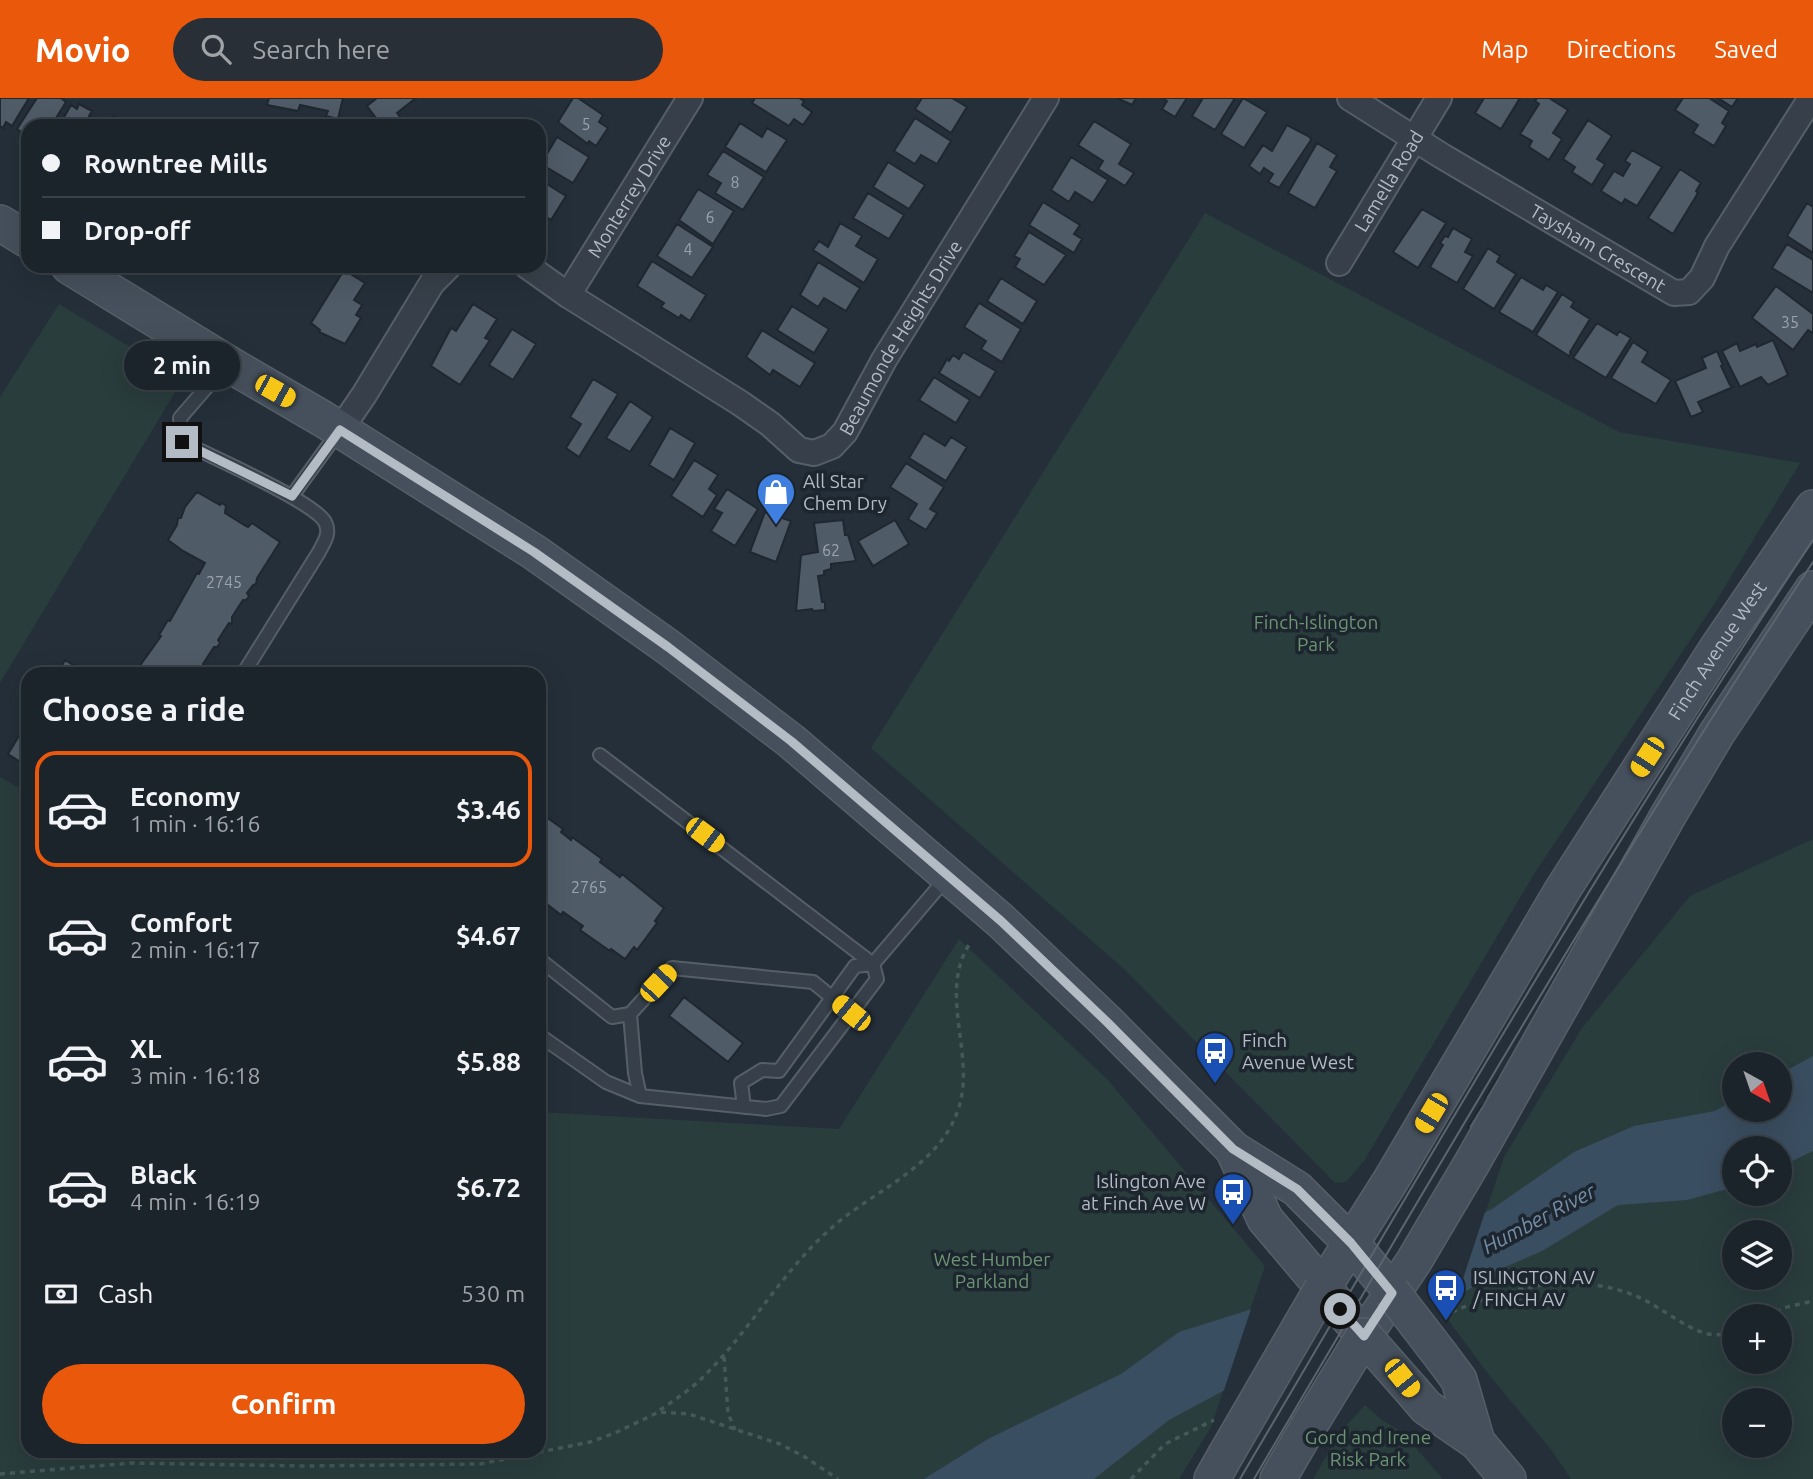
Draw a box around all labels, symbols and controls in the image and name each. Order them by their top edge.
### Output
search box [173,18,663,81]
icon: search [197,30,235,68]
text: Movio [35,31,131,68]
text: Search here [253,35,390,64]
text: Map [1481,36,1528,63]
text: Directions [1566,36,1676,63]
text: Saved [1714,36,1778,63]
house number: 5 [581,115,591,133]
street label: Lamella Road [1350,126,1428,236]
street label: Monterrey Drive [583,131,675,262]
text: Rowntree Mills [84,149,268,178]
house number: 8 [730,173,740,191]
street label: Taysham Crescent [1526,200,1670,297]
house number: 6 [705,208,715,226]
text: Drop-off [84,216,191,245]
street label: Beaumonde Heights Drive [834,236,966,439]
house number: 4 [683,240,693,258]
house number: 35 [1781,313,1799,331]
callout: 2 min [124,341,240,390]
text: 2 min [153,353,211,378]
car [252,372,299,410]
route end [166,426,198,458]
place label: All Star Chem Dry [803,470,887,514]
shop icon: All Star Chem Dry [755,471,797,526]
house number: 62 [822,541,840,559]
house number: 2745 [206,573,242,591]
street label: Finch Avenue West [1663,577,1771,724]
park label: Finch-Islington Park [1254,611,1378,655]
text: Choose a ride [42,691,245,727]
car [1627,734,1668,780]
icon: car [46,778,109,841]
text: Economy [130,782,240,811]
text: $3.46 [456,795,521,824]
text: 1 min · 16:16 [130,811,261,836]
car [682,814,729,856]
house number: 2765 [571,878,607,896]
icon: car [46,904,109,967]
text: Comfort [130,908,233,937]
text: $4.67 [456,921,521,950]
text: 2 min · 16:17 [130,937,261,962]
car [636,960,681,1006]
car [829,992,874,1034]
place label: Finch Avenue West [1242,1029,1354,1073]
icon: car [46,1030,109,1093]
bus stop icon: Finch Avenue West [1194,1030,1236,1085]
text: XL [130,1034,161,1063]
text: $5.88 [456,1047,521,1076]
north arrow [1722,1052,1792,1122]
map controls [1722,1052,1792,1458]
text: 3 min · 16:18 [130,1063,261,1088]
car [1412,1090,1451,1136]
button: locate [1722,1136,1792,1206]
icon: car [46,1156,109,1219]
text: Black [130,1160,197,1189]
place label: Islington Ave at Finch Ave W [1081,1170,1206,1214]
bus stop icon: Islington Ave at Finch Ave W [1212,1171,1254,1226]
text: $6.72 [456,1173,521,1202]
water label: Humber River [1478,1178,1600,1258]
text: 4 min · 16:19 [130,1189,261,1214]
button: layers [1722,1220,1792,1290]
park label: West Humber Parkland [933,1248,1051,1292]
place label: ISLINGTON AV / FINCH AV [1472,1266,1595,1310]
bus stop icon: ISLINGTON AV / FINCH AV [1425,1267,1467,1322]
icon: cash [42,1275,80,1313]
text: Cash [98,1279,153,1308]
text: 530 m [461,1281,525,1306]
route start [1324,1293,1356,1325]
button: + [1722,1304,1792,1374]
car [1381,1355,1424,1401]
button: Confirm [42,1364,525,1444]
button: − [1722,1388,1792,1458]
park label: Gord and Irene Risk Park [1305,1426,1431,1470]

